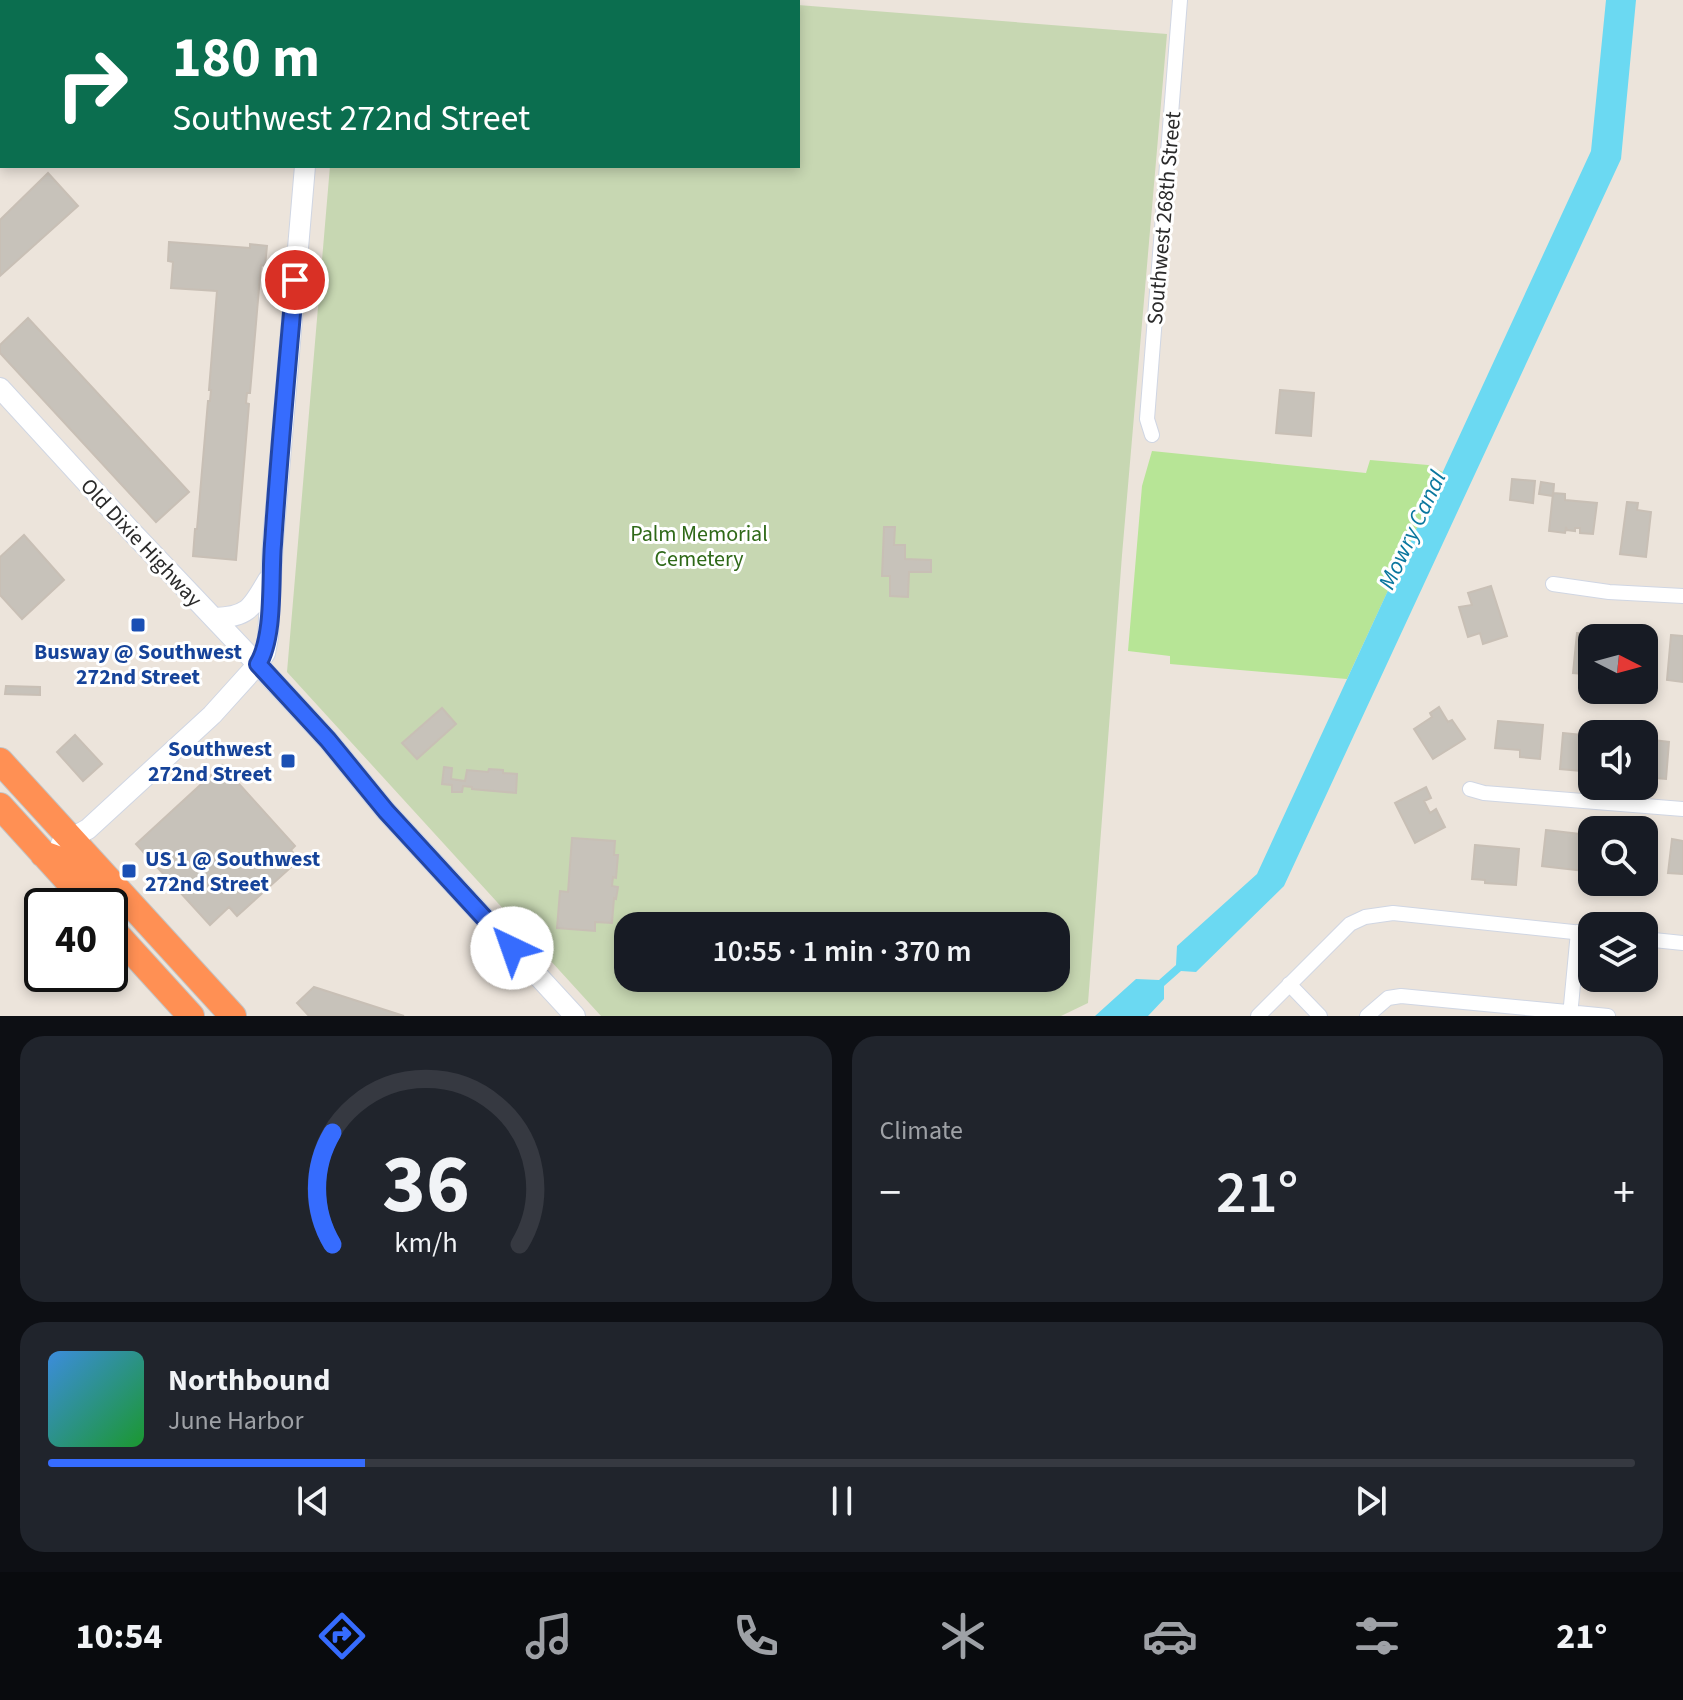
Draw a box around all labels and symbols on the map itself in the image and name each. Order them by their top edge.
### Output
street label: Southwest 268th Street [1139,110,1189,326]
pin [261,246,329,314]
water label: Mowry Canal [1370,465,1455,595]
street label: Old Dixie Highway [73,471,210,615]
park label: Palm Memorial Cemetery [630,518,768,575]
marker: Busway @ Southwest 272nd Street [129,616,147,634]
north arrow [1578,624,1658,704]
place label: Busway @ Southwest 272nd Street [34,636,243,693]
place label: Southwest 272nd Street [148,733,273,790]
marker: Southwest 272nd Street [279,752,297,770]
place label: US 1 @ Southwest 272nd Street [145,843,321,900]
marker: US 1 @ Southwest 272nd Street [120,862,138,880]
speed limit sign: 40 [24,888,128,992]
position arrow [470,906,554,990]

